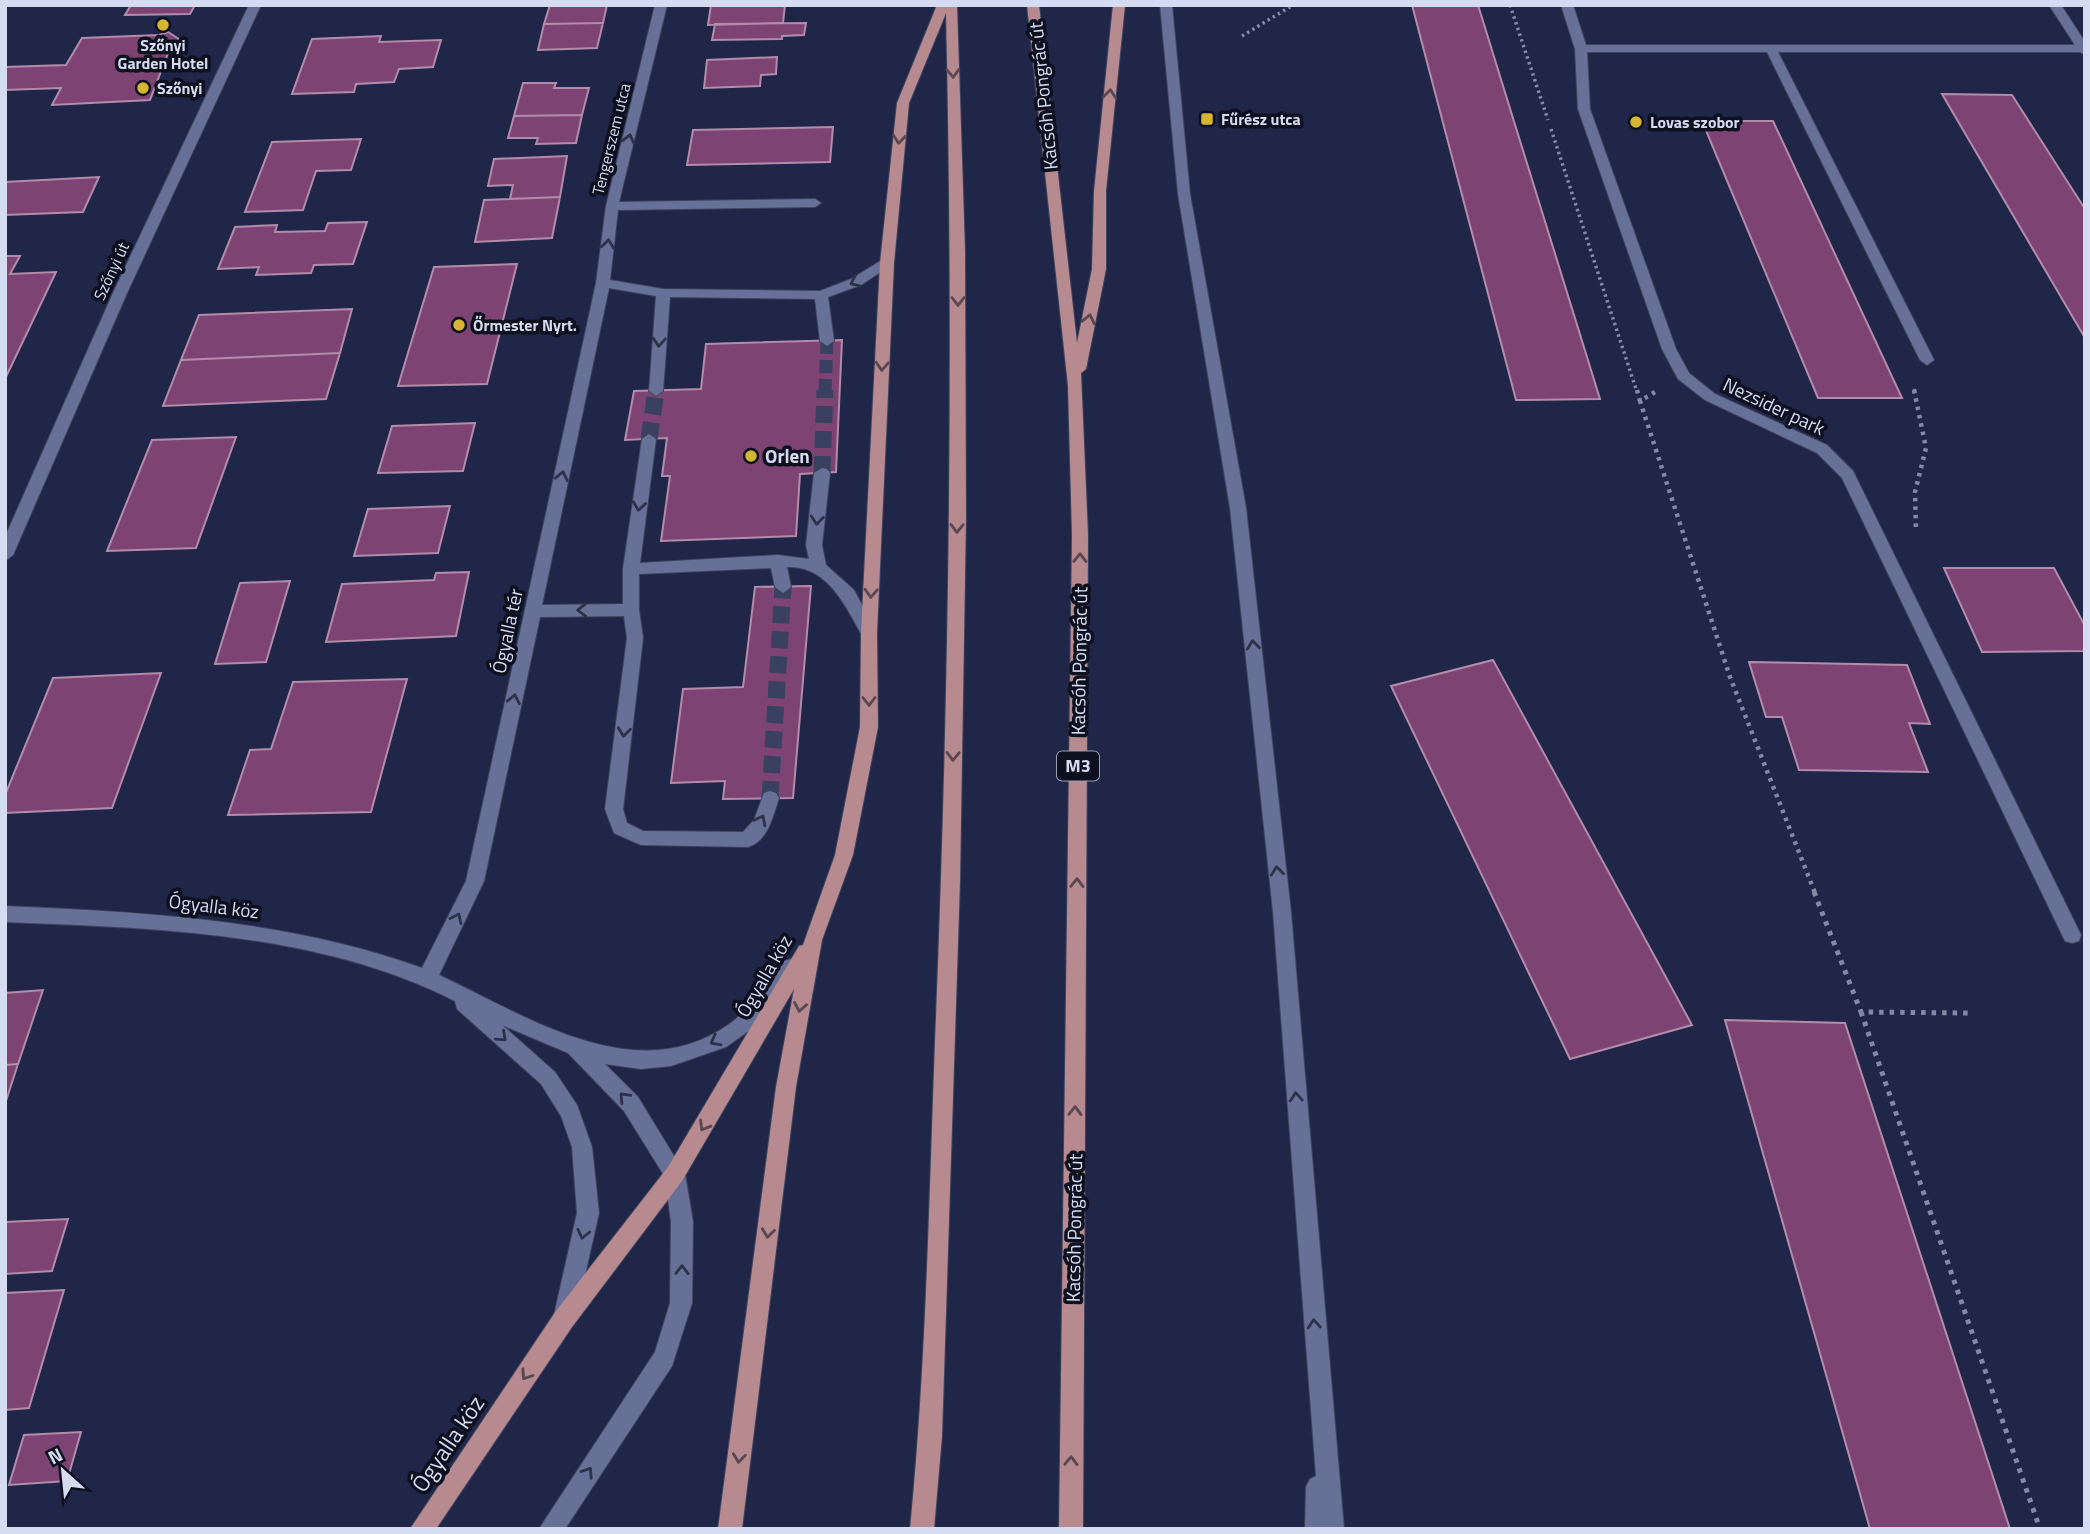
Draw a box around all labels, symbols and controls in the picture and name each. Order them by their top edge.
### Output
marker: Szőnyi Garden Hotel [155,17,171,33]
street label: Kacsóh Pongrác út [1020,20,1065,171]
place label: Szőnyi Garden Hotel [118,33,208,75]
one-way arrow [945,69,961,79]
place label: Szőnyi [157,76,202,100]
marker: Szőnyi [135,80,151,96]
street label: Tengerszem utca [586,81,636,197]
one-way arrow [1103,88,1118,99]
place label: Fűrész utca [1221,107,1301,131]
place label: Lovas szobor [1650,110,1740,134]
marker: Fűrész utca [1199,111,1215,127]
marker: Lovas szobor [1628,114,1644,130]
one-way arrow [621,133,635,145]
one-way arrow [892,133,907,145]
street label: Szőnyi út [87,238,135,304]
one-way arrow [600,238,615,250]
one-way arrow [850,273,862,287]
one-way arrow [950,296,966,307]
place label: Őrmester Nyrt. [473,313,577,337]
one-way arrow [1080,313,1095,325]
marker: Őrmester Nyrt. [451,317,467,333]
one-way arrow [652,337,667,348]
one-way arrow [875,360,890,371]
street label: Nezsider park [1718,369,1830,442]
place label: Orlen [765,441,810,470]
marker: Orlen [743,448,759,464]
one-way arrow [553,470,568,482]
one-way arrow [632,500,647,512]
one-way arrow [809,514,824,526]
one-way arrow [950,523,965,534]
one-way arrow [1072,552,1088,562]
street label: Ógyalla tér [483,585,530,676]
street label: Kacsóh Pongrác út [1063,586,1094,735]
one-way arrow [863,588,878,599]
one-way arrow [576,603,587,618]
one-way arrow [1246,639,1261,650]
one-way arrow [506,693,521,705]
one-way arrow [861,696,877,707]
one-way arrow [616,726,631,738]
one-way arrow [945,751,961,762]
road number: M3 [1057,752,1099,780]
one-way arrow [753,814,767,827]
one-way arrow [1270,865,1285,876]
one-way arrow [1069,877,1085,888]
street label: Ógyalla köz [167,886,261,925]
one-way arrow [449,913,463,925]
street label: Ógyalla köz [728,929,799,1022]
one-way arrow [794,1001,809,1013]
one-way arrow [494,1029,507,1041]
one-way arrow [710,1033,723,1046]
one-way arrow [620,1092,633,1105]
one-way arrow [1289,1092,1304,1103]
one-way arrow [1067,1105,1083,1115]
one-way arrow [699,1118,712,1131]
street label: Kacsóh Pongrác út [1058,1153,1089,1302]
one-way arrow [760,1227,775,1238]
one-way arrow [577,1228,591,1240]
one-way arrow [674,1264,689,1275]
one-way arrow [1307,1319,1322,1330]
one-way arrow [522,1367,534,1380]
street label: Ógyalla köz [402,1388,493,1499]
north arrow [28,1436,98,1506]
text: N [43,1439,68,1471]
one-way arrow [732,1452,747,1464]
one-way arrow [1064,1455,1079,1466]
one-way arrow [580,1467,593,1480]

